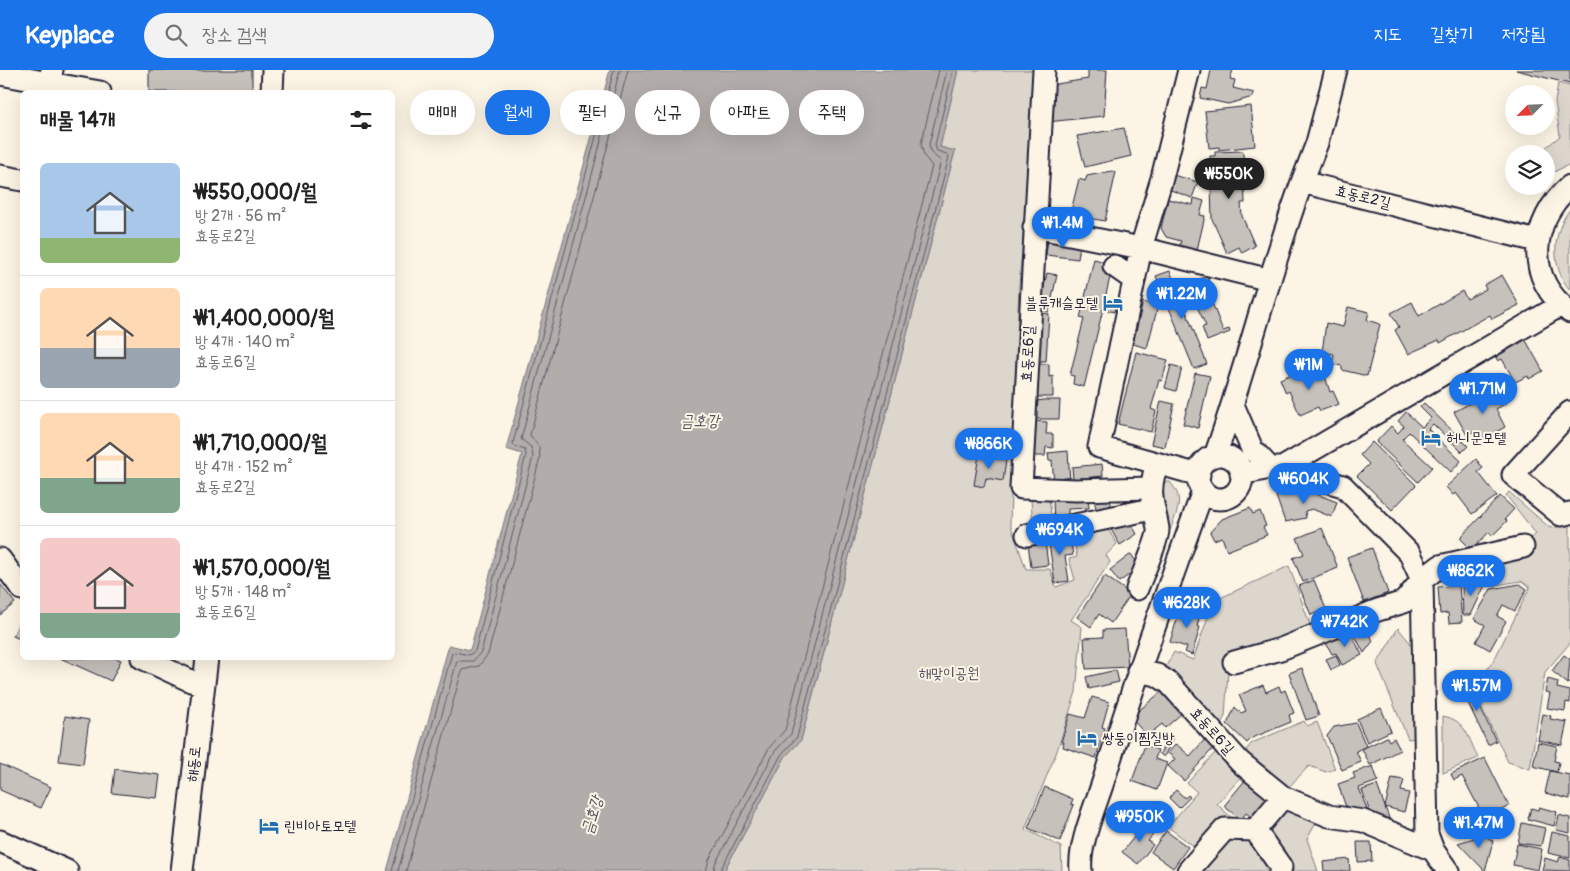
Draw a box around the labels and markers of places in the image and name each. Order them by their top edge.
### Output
pin: ₩550K [1194,158,1264,200]
pin: ₩1.4M [1028,206,1098,249]
pin: ₩1.22M [1141,278,1223,320]
hotel icon: 블루캐슬모텔 [1102,292,1124,314]
place label: 블루캐슬모텔 [1026,294,1098,313]
pin: ₩1M [1285,348,1333,391]
pin: ₩1.71M [1442,372,1524,415]
hotel icon: 허니문모텔 [1420,427,1442,449]
pin: ₩866K [954,428,1024,470]
place label: 허니문모텔 [1446,429,1506,448]
pin: ₩604K [1269,462,1339,505]
pin: ₩694K [1025,514,1095,556]
pin: ₩862K [1436,554,1506,597]
pin: ₩628K [1152,586,1222,629]
pin: ₩742K [1310,606,1380,648]
pin: ₩1.57M [1436,670,1518,712]
hotel icon: 쌍둥이찜질방 [1076,727,1098,749]
place label: 쌍둥이찜질방 [1102,729,1175,748]
pin: ₩950K [1105,800,1175,843]
pin: ₩1.47M [1438,806,1520,849]
hotel icon: 린비아토모텔 [258,815,280,837]
place label: 린비아토모텔 [284,817,356,836]

